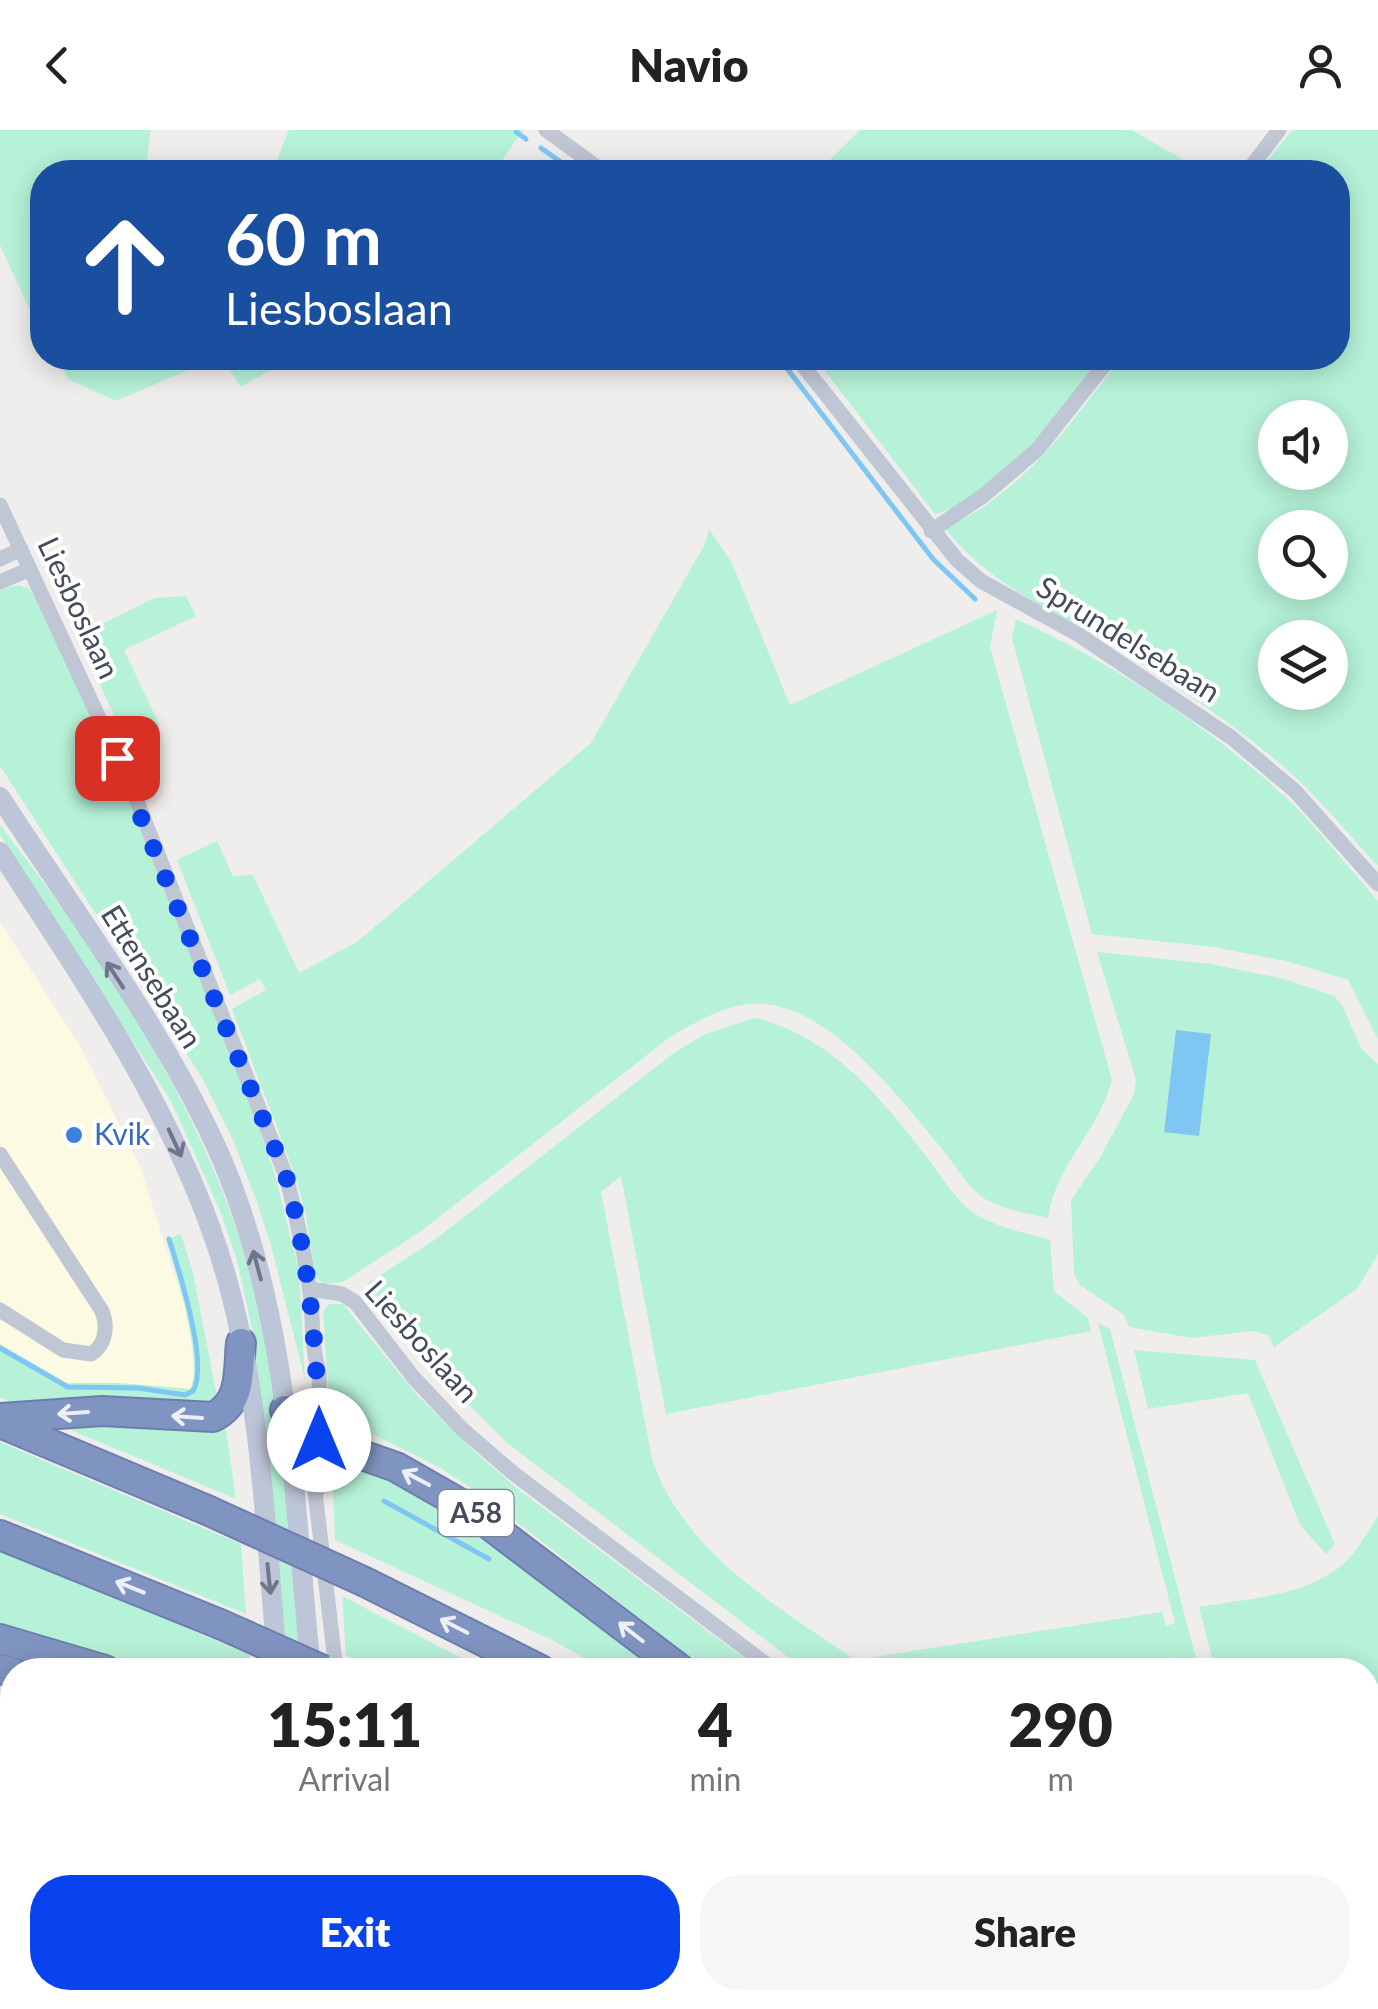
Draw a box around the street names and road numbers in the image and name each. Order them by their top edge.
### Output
street label: Liesboslaan [31,531,128,684]
street label: Sprundelsebaan [1031,568,1227,709]
street label: Ettensebaan [95,898,211,1054]
street label: Liesboslaan [358,1272,487,1409]
road number: A58 [438,1490,514,1536]

